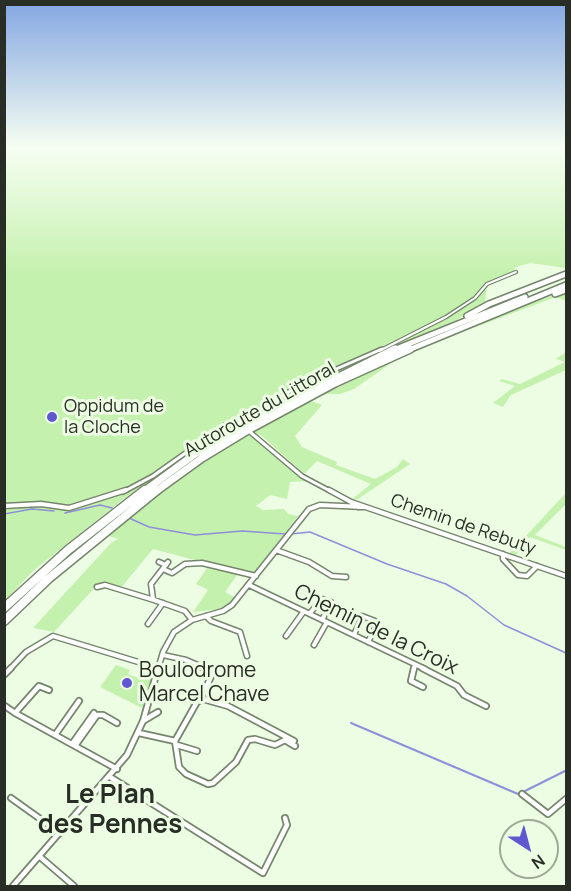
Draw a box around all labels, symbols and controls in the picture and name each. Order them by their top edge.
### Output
street label: Autoroute du Littoral [181,358,339,462]
place label: Oppidum de la Cloche [64,396,164,438]
marker: Oppidum de la Cloche [45,410,59,424]
street label: Chemin de Rebuty [388,490,538,560]
street label: Chemin de la Croix [290,579,462,681]
place label: Boulodrome Marcel Chave [139,658,270,708]
marker: Boulodrome Marcel Chave [120,676,134,690]
district label: Le Plan des Pennes [38,780,182,842]
north arrow [499,819,559,879]
text: N [527,850,550,874]

